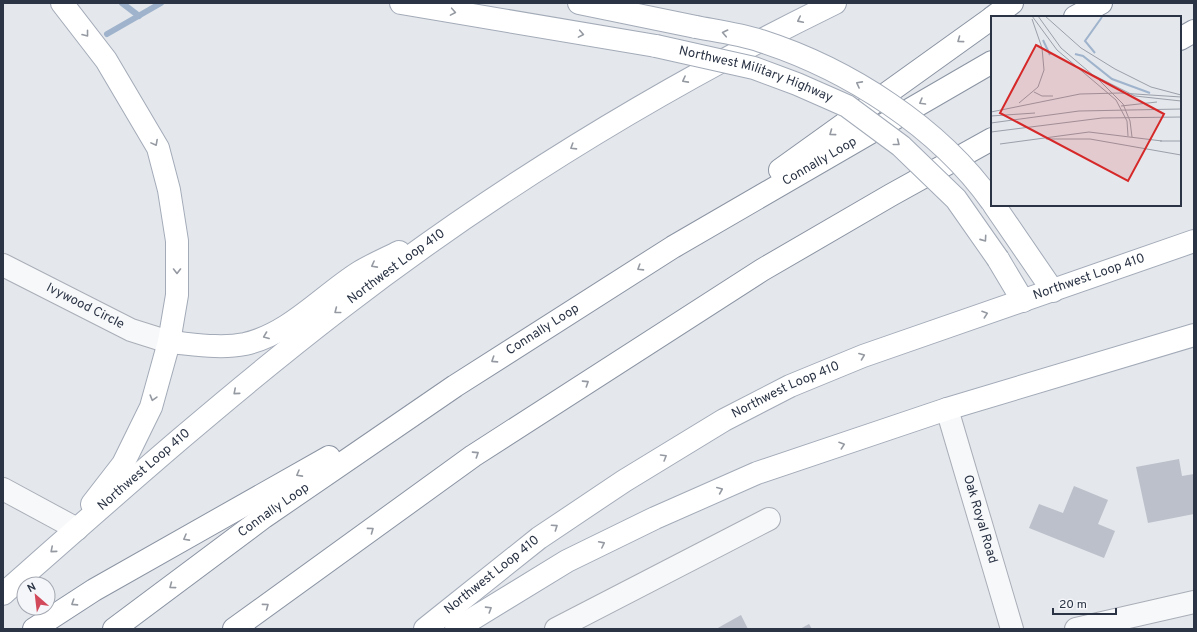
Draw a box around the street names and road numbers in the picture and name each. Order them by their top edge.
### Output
street label: Northwest Military Highway [677,43,835,107]
street label: Connally Loop [780,134,860,190]
street label: Northwest Loop 410 [344,226,449,308]
street label: Northwest Loop 410 [1031,251,1147,304]
street label: Ivywood Circle [43,280,127,333]
street label: Connally Loop [503,301,582,359]
street label: Northwest Loop 410 [729,358,842,423]
street label: Northwest Loop 410 [95,426,194,515]
street label: Oak Royal Road [959,473,1000,566]
street label: Connally Loop [235,480,313,541]
street label: Northwest Loop 410 [441,533,543,618]

